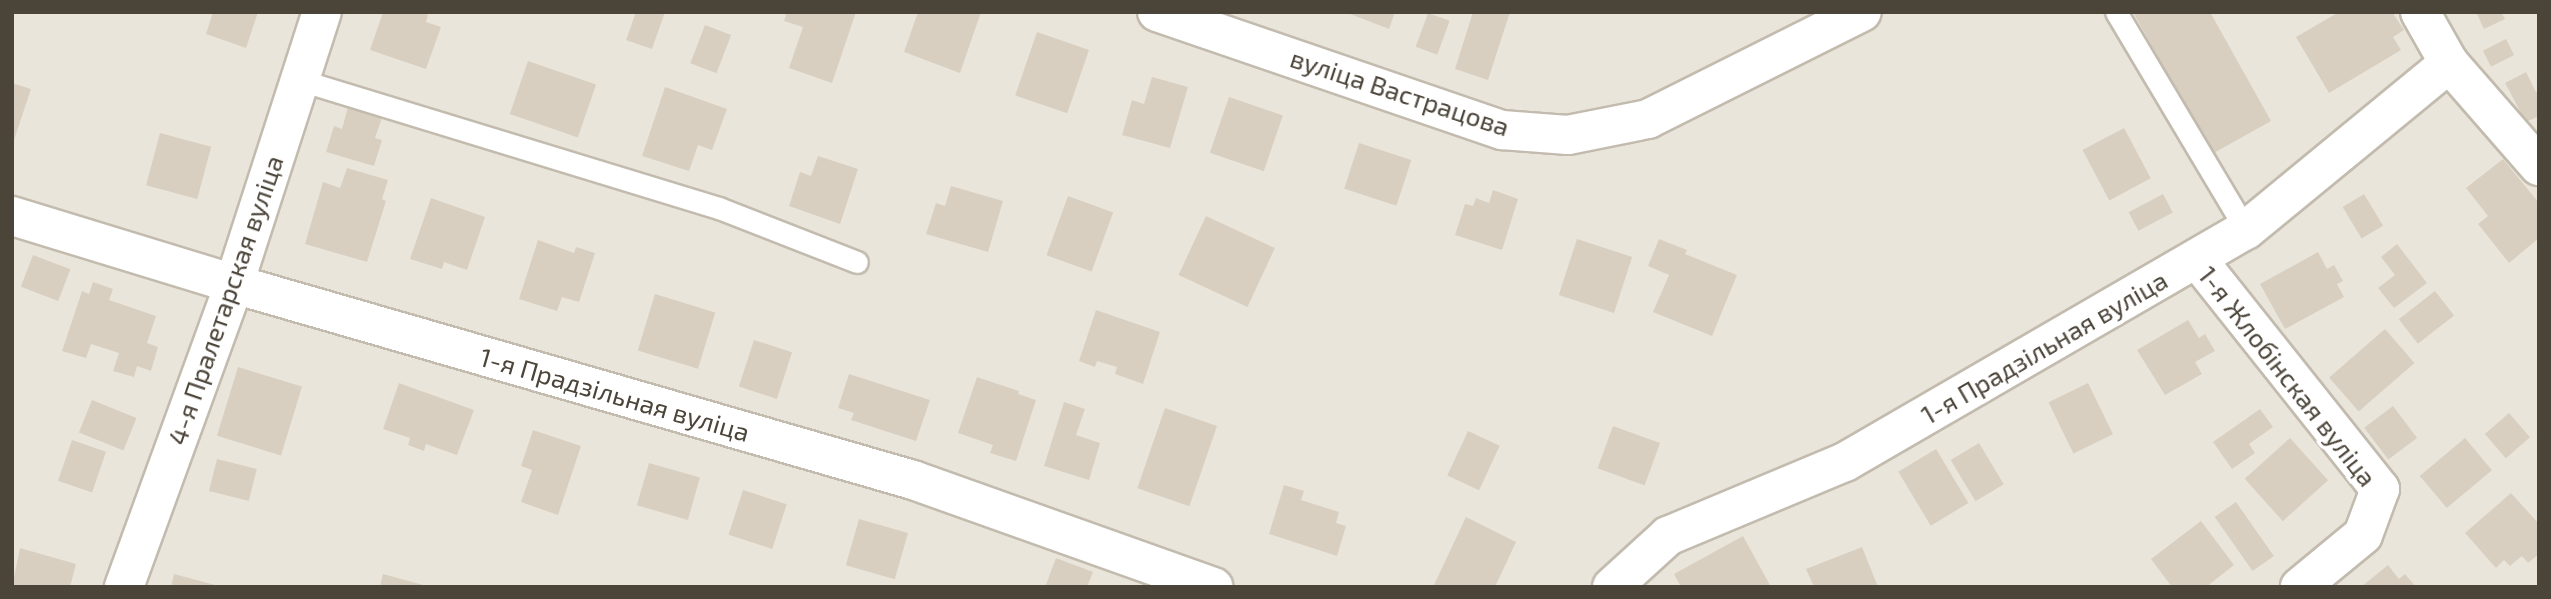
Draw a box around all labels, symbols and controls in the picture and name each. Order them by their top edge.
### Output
street label: вуліца Вастрацова [1287,42,1513,142]
street label: 4-я Пралетарская вуліца [161,151,289,449]
street label: 1-я Жлобінская вуліца [2192,260,2384,492]
street label: 1-я Прадзільная вуліца [1915,264,2173,430]
street label: 1-я Прадзільная вуліца [477,341,753,447]

